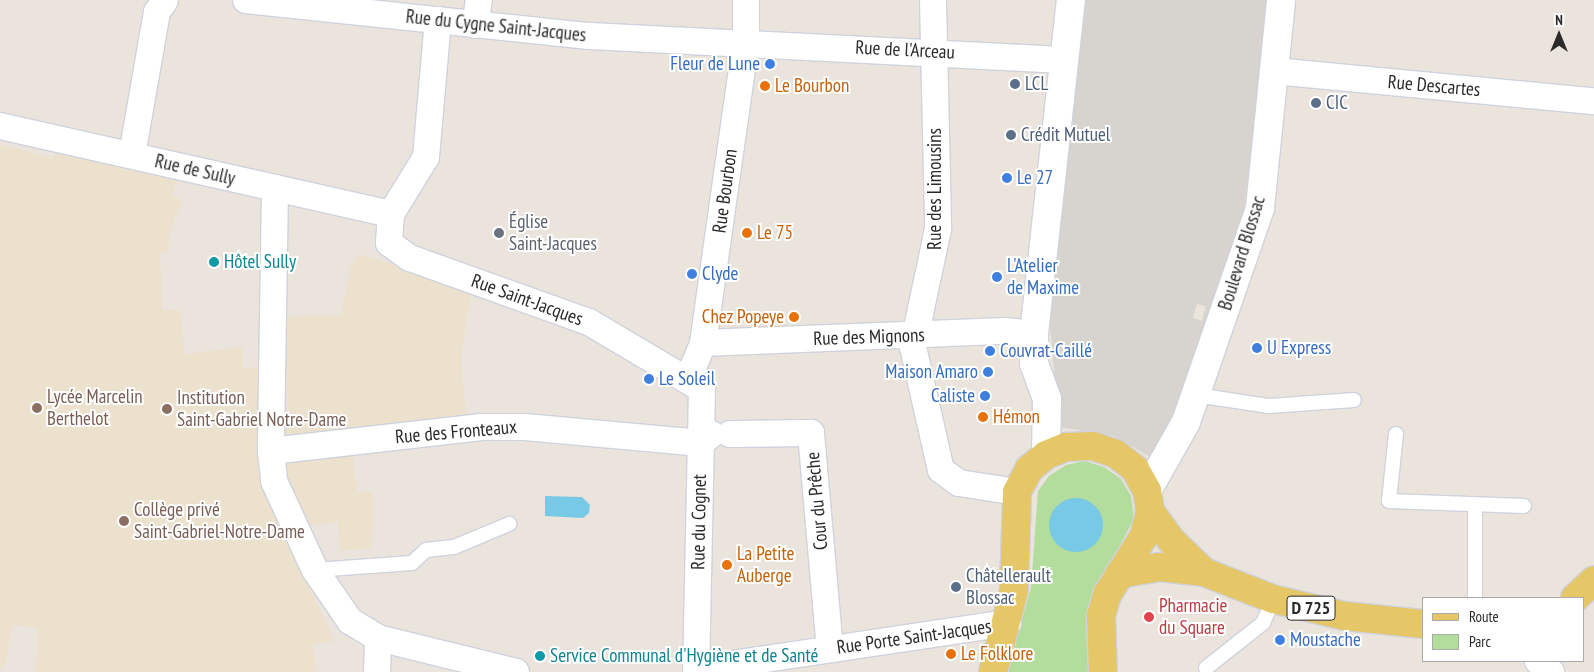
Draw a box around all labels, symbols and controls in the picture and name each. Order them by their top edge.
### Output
street label: Rue du Cygne Saint-Jacques [405,5,587,47]
north arrow [1534,10,1584,60]
text: N [1555,11,1563,29]
street label: Rue de l'Arceau [855,36,955,64]
place label: Fleur de Lune [670,53,760,75]
marker: Fleur de Lune [764,58,776,70]
street label: Rue Descartes [1387,71,1481,101]
place label: LCL [1025,73,1048,95]
place label: Le Bourbon [775,75,849,97]
marker: LCL [1009,78,1021,90]
marker: Le Bourbon [759,80,771,92]
place label: CIC [1326,92,1348,114]
marker: CIC [1310,97,1322,109]
place label: Crédit Mutuel [1021,124,1110,146]
street label: Rue des Limousins [924,128,946,250]
marker: Crédit Mutuel [1005,129,1017,141]
street label: Rue Bourbon [708,148,742,234]
street label: Rue de Sully [153,150,237,190]
place label: Le 27 [1017,167,1053,189]
marker: Le 27 [1001,172,1013,184]
street label: Boulevard Blossac [1214,193,1270,313]
place label: Église Saint-Jacques [509,211,597,255]
place label: Le 75 [757,222,793,244]
marker: Église Saint-Jacques [493,227,505,239]
marker: Le 75 [741,227,753,239]
place label: Hôtel Sully [224,251,296,273]
place label: L'Atelier de Maxime [1007,255,1079,299]
marker: Hôtel Sully [208,256,220,268]
place label: Clyde [702,263,738,285]
marker: Clyde [686,268,698,280]
street label: Rue Saint-Jacques [468,269,586,331]
marker: L'Atelier de Maxime [991,271,1003,283]
place label: Chez Popeye [701,306,784,328]
marker: Chez Popeye [788,311,800,323]
street label: Rue des Mignons [813,324,925,350]
place label: U Express [1267,337,1331,359]
place label: Couvrat-Caillé [1000,340,1092,362]
marker: U Express [1251,342,1263,354]
marker: Couvrat-Caillé [984,345,996,357]
place label: Maison Amaro [885,361,978,383]
marker: Maison Amaro [982,366,994,378]
place label: Le Soleil [659,368,715,390]
marker: Le Soleil [643,373,655,385]
place label: Caliste [931,385,975,407]
place label: Lycée Marcelin Berthelot [47,386,143,430]
place label: Institution Saint-Gabriel Notre-Dame [177,387,346,431]
marker: Caliste [979,390,991,402]
marker: Lycée Marcelin Berthelot [31,402,43,414]
marker: Institution Saint-Gabriel Notre-Dame [161,403,173,415]
place label: Hémon [993,406,1040,428]
marker: Hémon [977,411,989,423]
street label: Rue des Fronteaux [394,415,518,449]
street label: Cour du Prêche [801,451,833,551]
street label: Rue du Cognet [687,474,711,570]
place label: Collège privé Saint-Gabriel-Notre-Dame [134,499,305,543]
marker: Collège privé Saint-Gabriel-Notre-Dame [118,515,130,527]
place label: La Petite Auberge [737,543,794,587]
marker: La Petite Auberge [721,559,733,571]
place label: Châtellerault Blossac [966,565,1051,609]
marker: Châtellerault Blossac [950,581,962,593]
road number: D 725 [1286,592,1336,624]
place label: Pharmacie du Square [1159,595,1227,639]
legend [1422,597,1584,662]
text: Route [1469,607,1499,626]
marker: Pharmacie du Square [1143,611,1155,623]
street label: Rue Porte Saint-Jacques [835,615,993,659]
place label: Moustache [1290,629,1361,651]
text: Parc [1469,632,1491,651]
marker: Moustache [1274,634,1286,646]
place label: Le Folklore [961,643,1033,665]
place label: Service Communal d'Hygiène et de Santé [550,645,818,667]
marker: Le Folklore [945,648,957,660]
marker: Service Communal d'Hygiène et de Santé [534,650,546,662]

